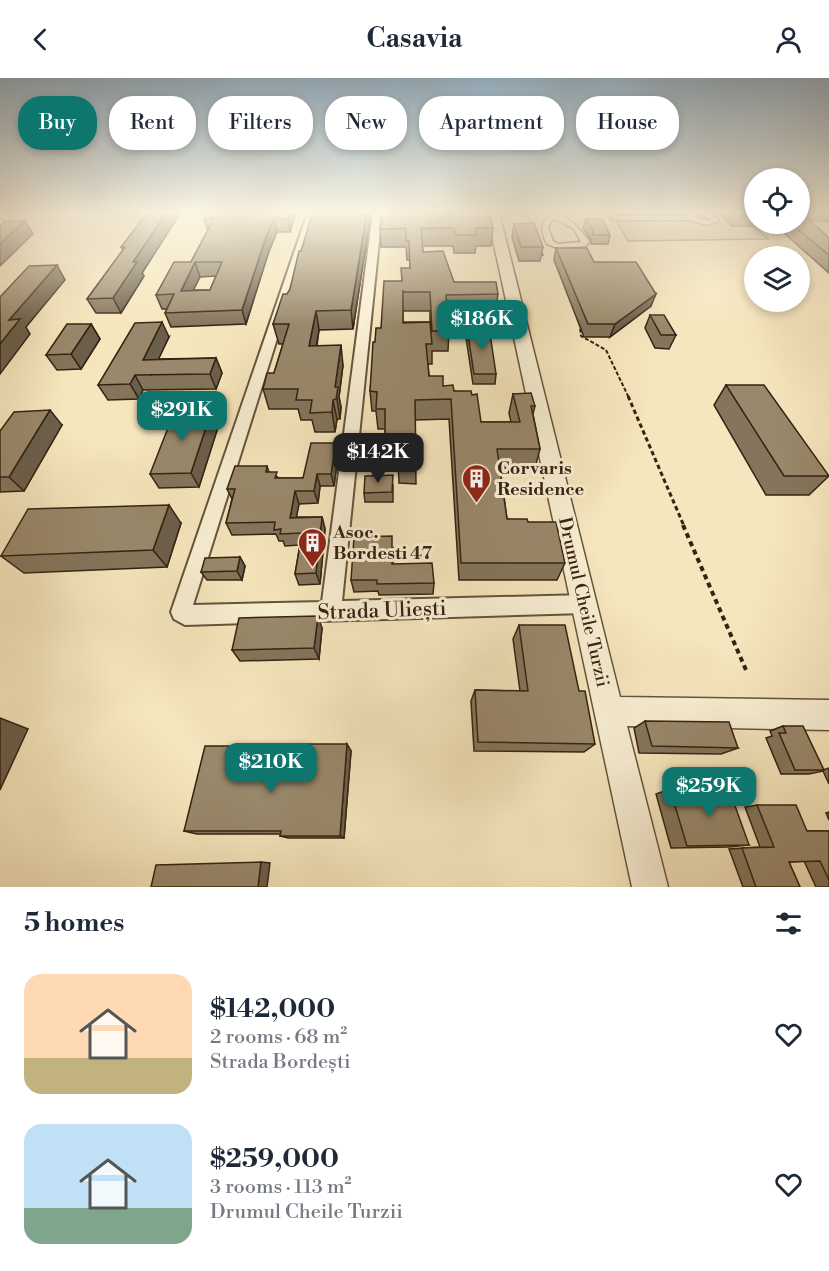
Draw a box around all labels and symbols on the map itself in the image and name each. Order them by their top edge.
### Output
pin: $186K [440,300,524,351]
pin: $291K [140,391,224,442]
pin: $142K [336,433,420,484]
place label: Corvaris Residence [497,457,585,501]
building icon: Corvaris Residence [460,462,492,504]
street label: Drumul Cheile Turzii [553,515,614,689]
place label: Asoc. Bordesti 47 [332,521,432,565]
building icon: Asoc. Bordesti 47 [296,526,328,568]
street label: Strada Uliești [317,596,447,626]
pin: $210K [229,743,313,794]
pin: $259K [667,767,751,818]

